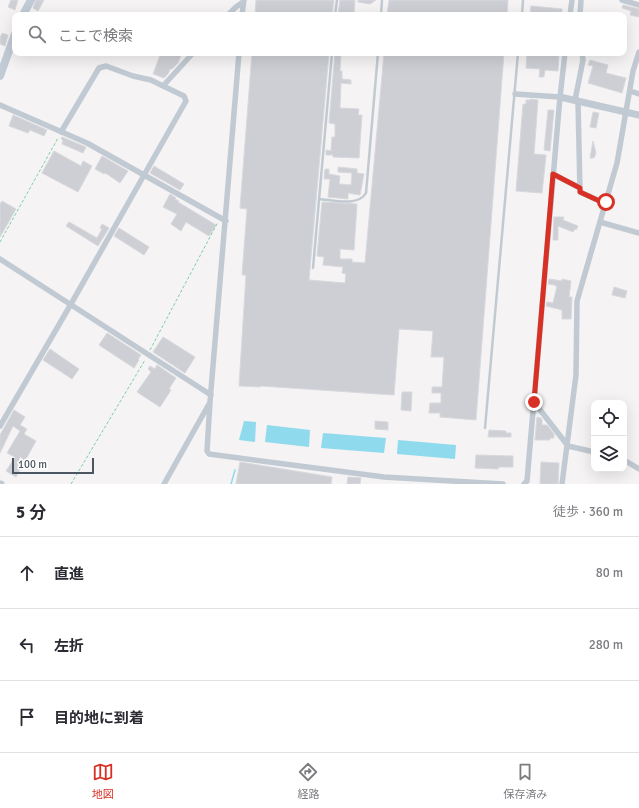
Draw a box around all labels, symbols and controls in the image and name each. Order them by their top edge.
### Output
search box [12,12,627,56]
icon: search [26,23,48,45]
text: ここで検索 [58,27,133,45]
route start [597,193,615,211]
route end [525,393,543,411]
map controls [591,400,627,472]
button: locate [591,400,627,436]
button: layers [591,436,627,472]
scale bar [12,456,94,475]
text: 100 m [18,458,47,471]
text: 5 分 [16,502,46,523]
text: 徒歩 · 360 m [553,504,623,520]
icon: ahead [16,562,38,584]
text: 直進 [54,565,84,583]
text: 80 m [596,565,623,581]
icon: left [16,634,38,656]
text: 左折 [54,637,84,655]
text: 280 m [589,637,623,653]
icon: arrive [16,706,38,728]
text: 目的地に到着 [54,709,144,727]
tab: 地図 [92,761,114,801]
tab: 経路 [297,761,319,801]
tab: 保存済み [503,761,547,801]

